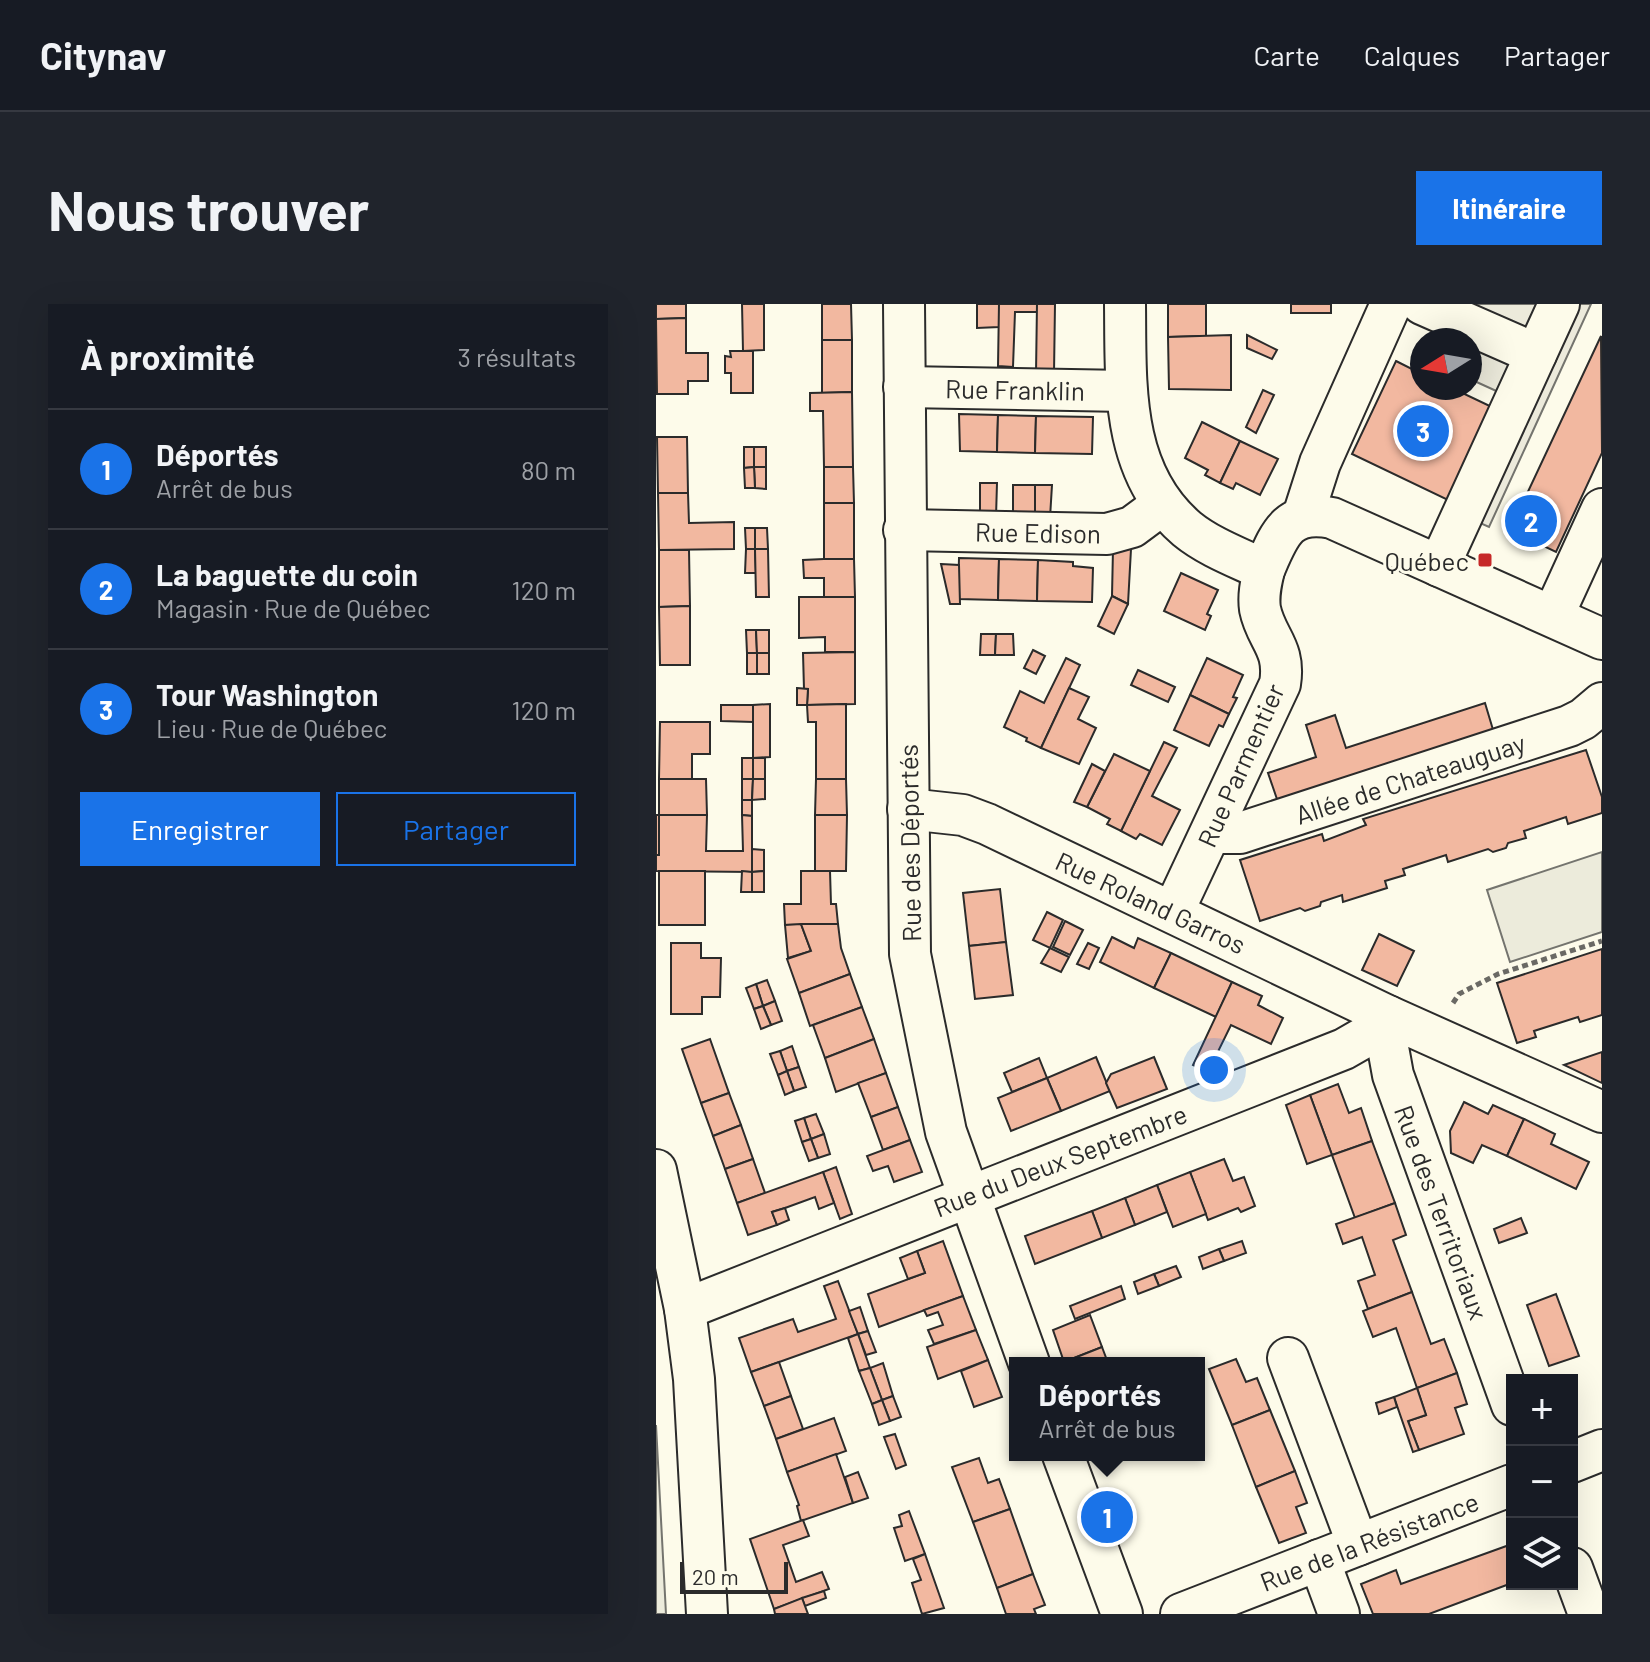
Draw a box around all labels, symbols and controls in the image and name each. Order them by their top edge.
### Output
text: Citynav [40,32,166,78]
text: Carte [1253,38,1320,72]
text: Calques [1364,38,1460,72]
text: Partager [1504,38,1610,72]
button: Itinéraire [1416,171,1602,245]
text: Nous trouver [48,175,369,242]
north arrow [1410,328,1482,400]
text: À proximité [80,336,255,377]
text: 3 résultats [457,341,576,372]
street label: Rue Franklin [945,372,1085,406]
pin: 3 [1397,401,1449,461]
text: Déportés [156,436,279,472]
text: 1 [101,454,111,485]
text: 80 m [521,454,576,485]
text: Arrêt de bus [156,472,293,503]
pin: 2 [1505,491,1557,551]
street label: Rue Edison [975,515,1101,549]
place label: Québec [1385,545,1469,576]
marker: Québec [1476,551,1494,569]
text: La baguette du coin [156,556,418,592]
text: 2 [99,574,113,605]
text: 120 m [512,574,576,605]
text: Magasin · Rue de Québec [156,592,430,623]
text: Tour Washington [156,676,378,712]
street label: Rue Parmentier [1190,678,1290,852]
text: 3 [99,694,113,725]
text: 120 m [512,694,576,725]
text: Lieu · Rue de Québec [156,712,387,743]
street label: Allée de Chateauguay [1291,726,1529,830]
street label: Rue des Déportés [892,744,926,942]
button: Enregistrer [80,792,320,866]
button: Partager [336,792,576,866]
street label: Rue Roland Garros [1051,844,1251,960]
your location [1194,1050,1234,1090]
street label: Rue du Deux Septembre [929,1097,1191,1223]
street label: Rue des Territoriaux [1389,1101,1495,1323]
popup [1009,1357,1205,1461]
map controls [1506,1374,1578,1590]
button: + [1506,1374,1578,1446]
text: Déportés [1039,1376,1161,1412]
text: Arrêt de bus [1039,1412,1175,1443]
button: − [1506,1446,1578,1518]
street label: Rue de la Résistance [1255,1485,1483,1597]
pin: 1 [1081,1487,1133,1547]
button: layers [1506,1518,1578,1590]
scale bar [680,1558,788,1594]
text: 20 m [692,1563,739,1589]

